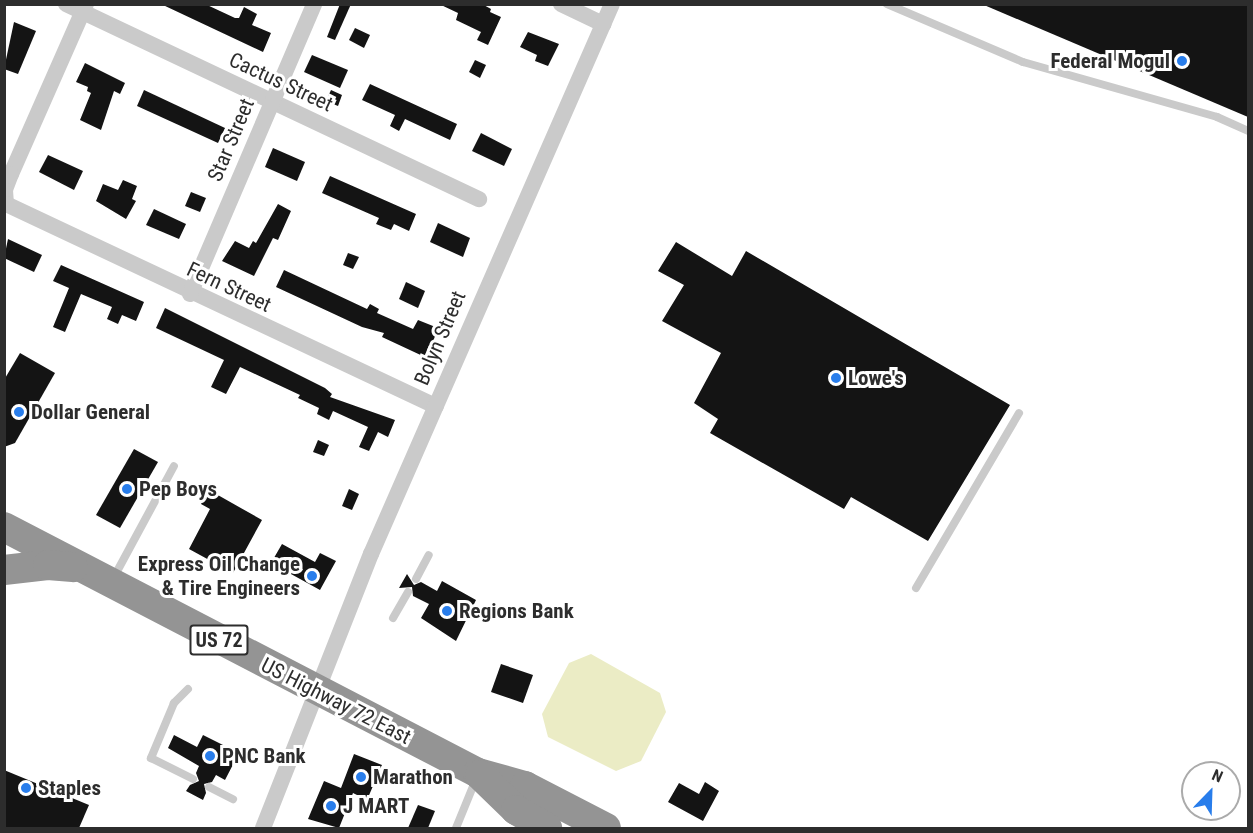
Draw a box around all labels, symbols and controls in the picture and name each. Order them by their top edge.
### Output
street label: Cactus Street [225,47,337,117]
place label: Federal Mogul [1050,48,1170,74]
marker: Federal Mogul [1175,54,1189,68]
street label: Star Street [202,95,260,185]
street label: Fern Street [183,256,275,318]
street label: Bolyn Street [409,287,471,389]
place label: Lowe's [848,365,904,391]
marker: Lowe's [829,371,843,385]
place label: Dollar General [31,399,150,425]
marker: Dollar General [12,405,26,419]
place label: Pep Boys [139,476,217,502]
marker: Pep Boys [120,482,134,496]
place label: Express Oil Change & Tire Engineers [138,551,300,601]
marker: Express Oil Change & Tire Engineers [305,569,319,583]
place label: Regions Bank [459,598,574,624]
marker: Regions Bank [440,604,454,618]
road number: US 72 [189,623,249,657]
street label: US Highway 72 East [257,652,415,750]
place label: PNC Bank [222,743,306,769]
marker: PNC Bank [203,749,217,763]
north arrow [1181,761,1241,821]
place label: Marathon [373,764,453,790]
text: N [1209,765,1226,786]
marker: Marathon [354,770,368,784]
place label: Staples [38,775,101,801]
marker: Staples [19,781,33,795]
place label: J MART [343,793,409,819]
marker: J MART [324,799,338,813]

